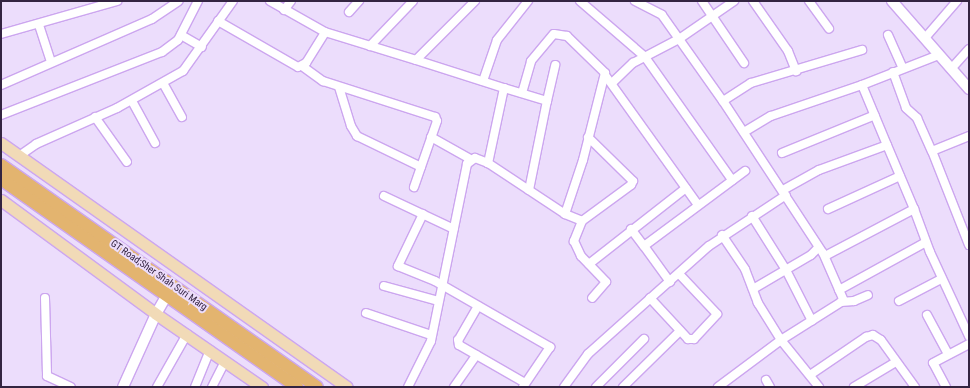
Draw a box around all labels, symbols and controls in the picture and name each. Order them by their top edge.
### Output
street label: GT Road;Sher Shah Suri Marg [108,237,210,313]

